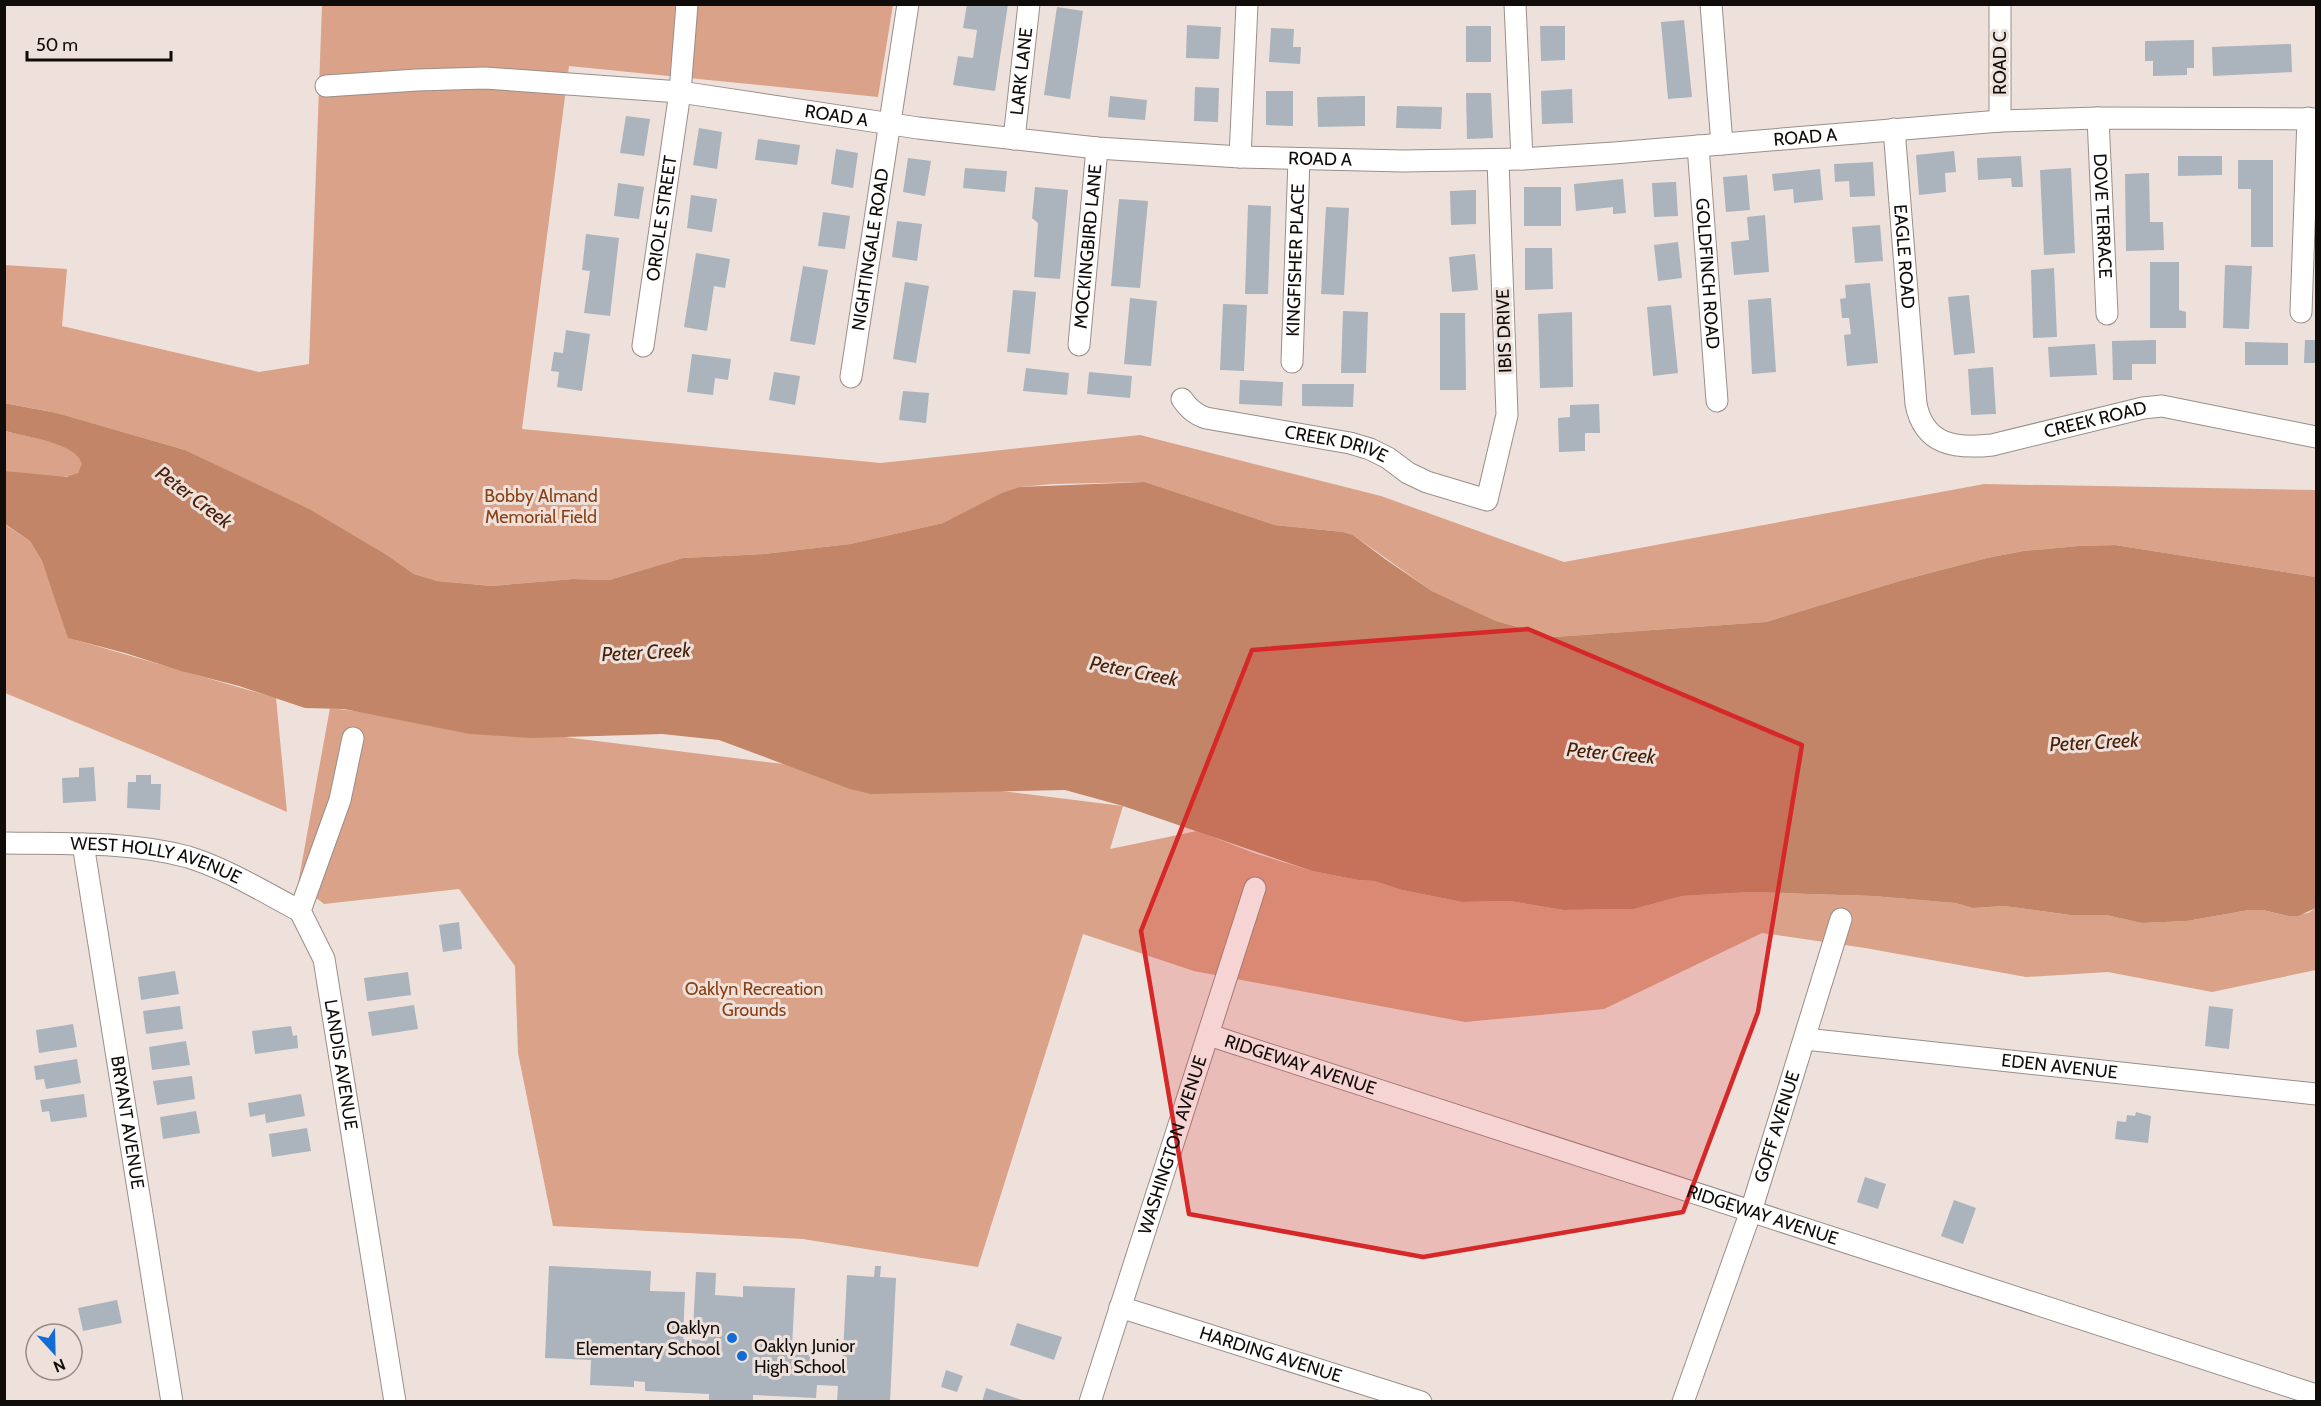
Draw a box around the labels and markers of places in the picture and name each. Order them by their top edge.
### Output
place label: Oaklyn Elementary School [576,1317,721,1360]
marker: Oaklyn Elementary School [725,1331,739,1345]
place label: Oaklyn Junior High School [754,1335,855,1378]
marker: Oaklyn Junior High School [735,1349,749,1363]

